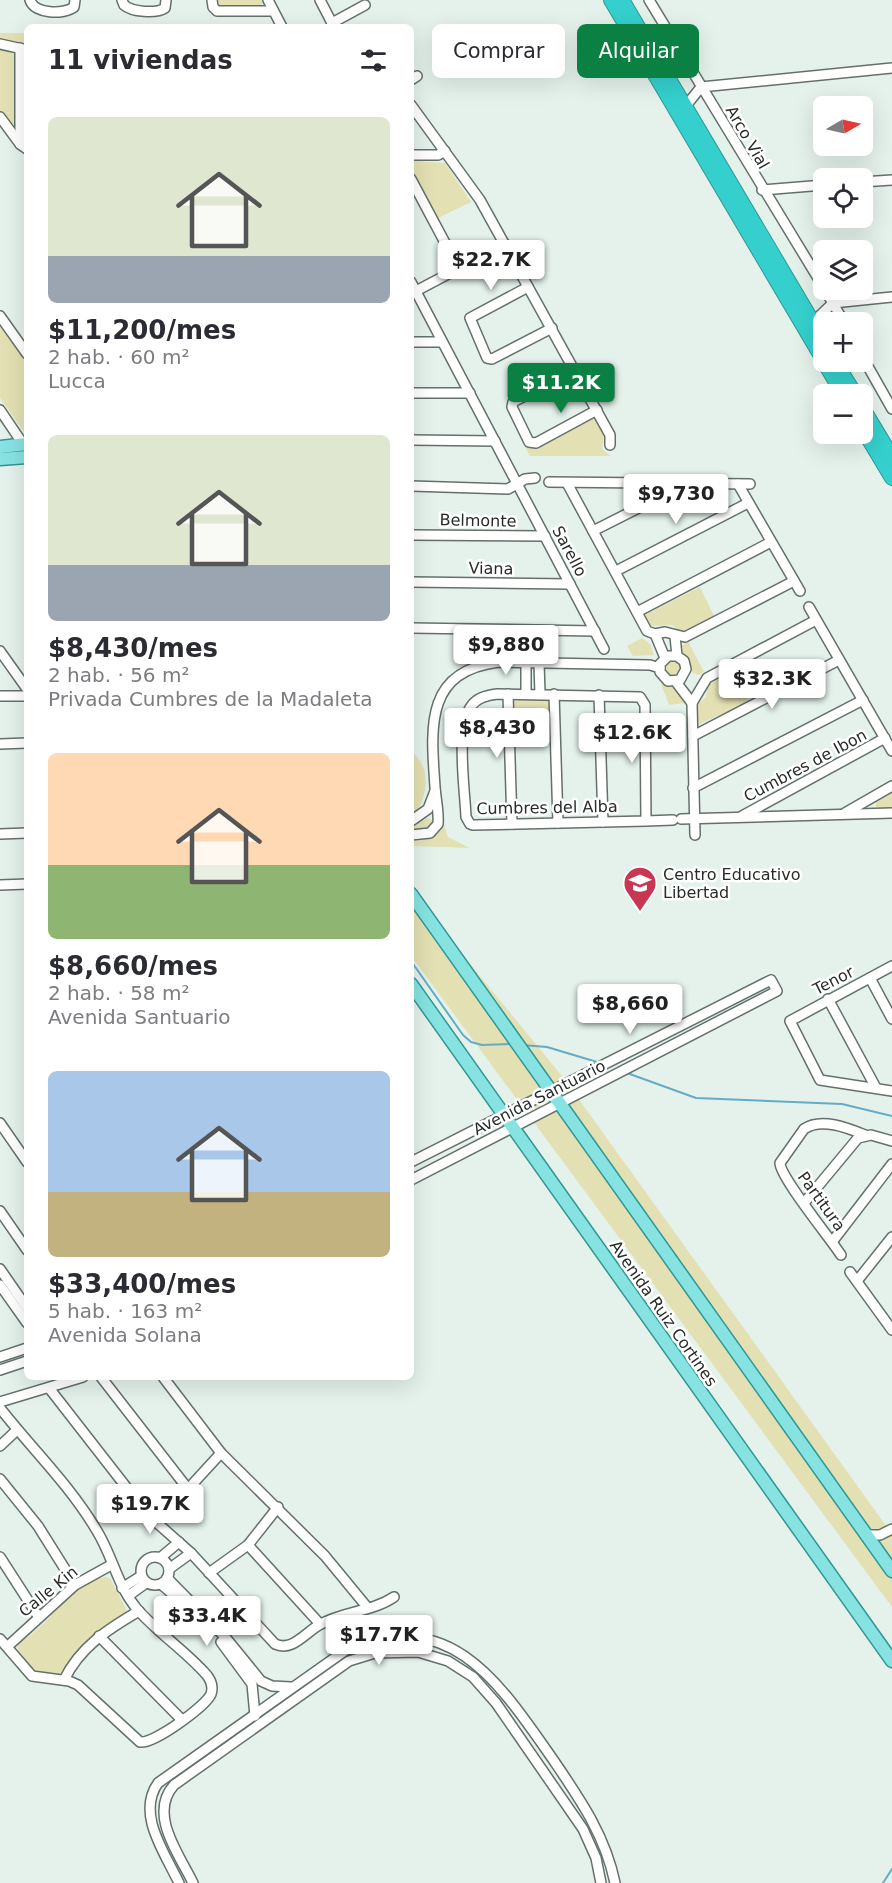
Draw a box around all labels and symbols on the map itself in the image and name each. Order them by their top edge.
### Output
north arrow [813,96,873,156]
street label: Arco Vial [722,102,773,172]
pin: $22.7K [442,240,540,291]
pin: $11.2K [512,363,610,414]
pin: $9,730 [627,474,725,525]
street label: Belmonte [439,510,517,531]
street label: Sarello [548,523,591,580]
street label: Viana [468,559,514,578]
pin: $9,880 [457,625,555,676]
pin: $32.3K [723,659,821,710]
pin: $8,430 [448,708,546,759]
pin: $12.6K [583,713,681,764]
street label: Cumbres de Ibon [741,725,870,806]
street label: Cumbres del Alba [476,797,618,818]
school or university icon: Centro Educativo Libertad [622,865,658,912]
place label: Centro Educativo Libertad [663,865,801,902]
street label: Tenor [809,962,857,999]
pin: $8,660 [581,984,679,1035]
street label: Avenida Santuario [470,1056,609,1139]
street label: Partitura [794,1168,850,1235]
street label: Avenida Ruiz Cortines [606,1237,721,1390]
pin: $19.7K [101,1484,199,1535]
street label: Calle Kin [15,1562,81,1621]
pin: $33.4K [158,1596,256,1647]
pin: $17.7K [330,1615,428,1666]

